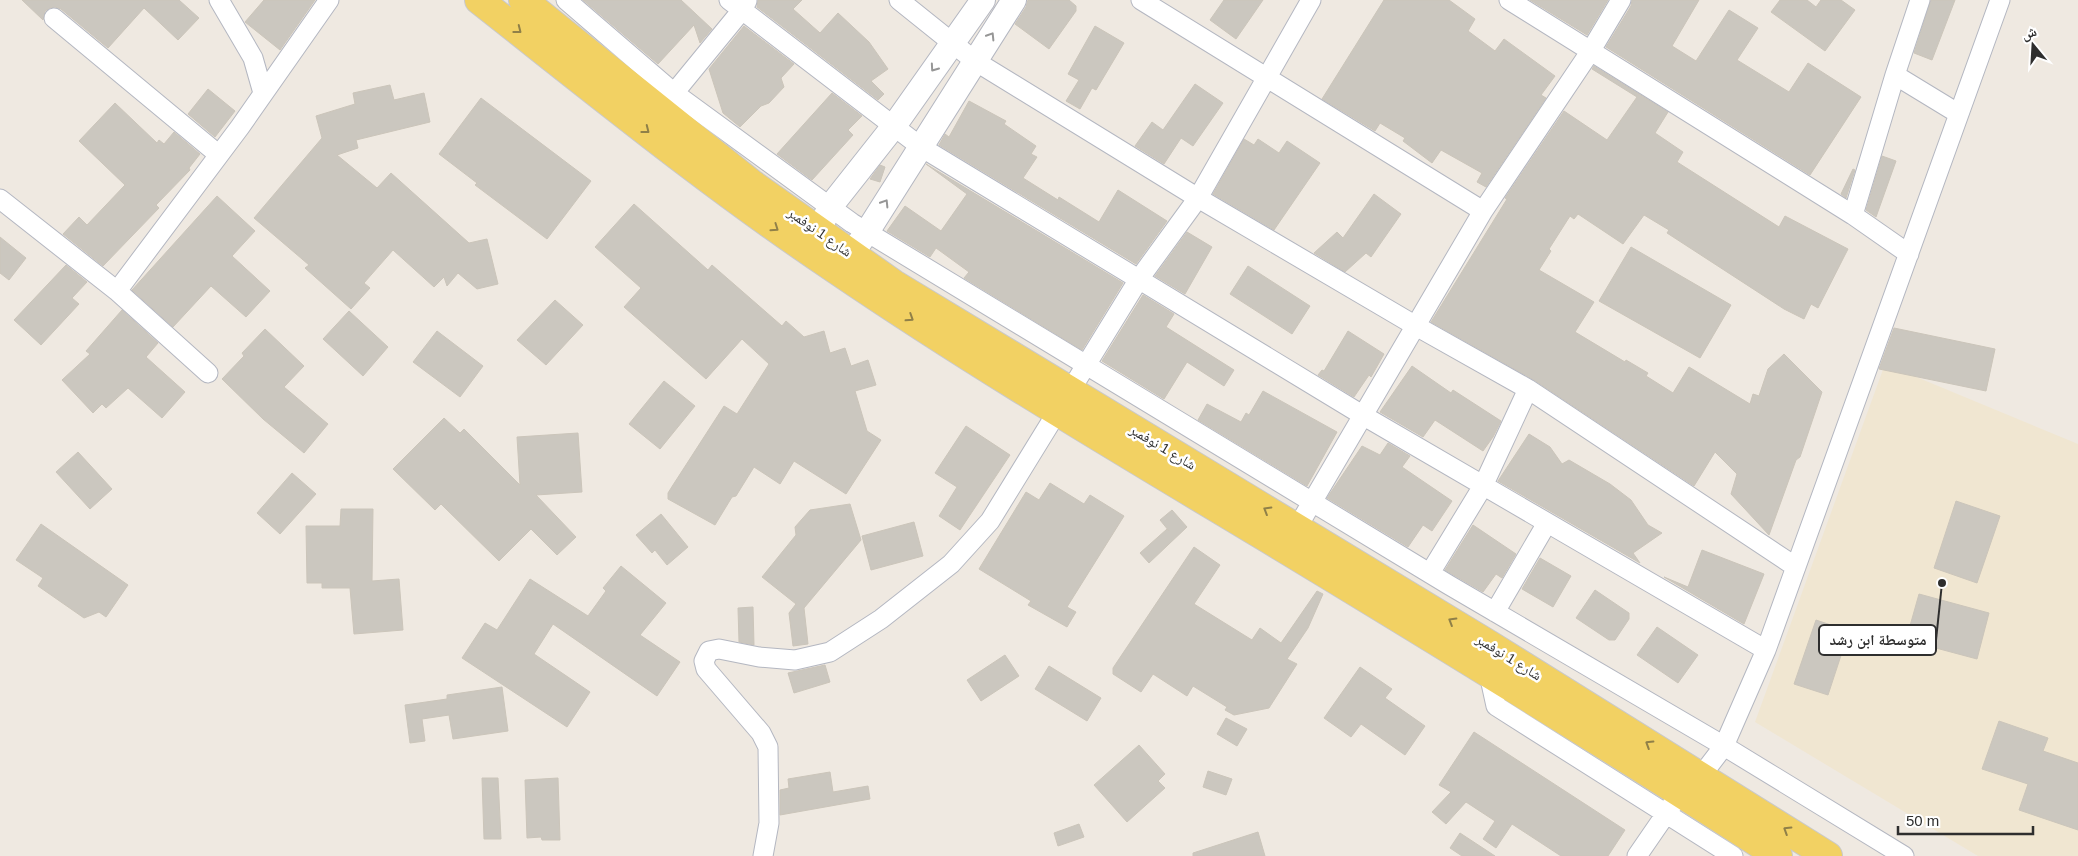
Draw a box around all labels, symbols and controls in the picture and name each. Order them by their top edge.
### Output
north arrow [2008,20,2058,70]
text: ش [2019,23,2039,43]
one-way arrow [512,24,521,33]
one-way arrow [985,32,995,41]
one-way arrow [931,62,940,72]
one-way arrow [640,125,649,134]
one-way arrow [879,199,889,208]
street label: شارع 1 نوفمبر [783,204,855,261]
one-way arrow [769,222,779,231]
one-way arrow [905,312,914,321]
street label: شارع 1 نوفمبر [1125,421,1199,475]
one-way arrow [1264,507,1273,517]
one-way arrow [1448,618,1457,628]
callout: متوسطة ابن رشد [1819,625,1936,655]
street label: شارع 1 نوفمبر [1471,630,1545,685]
text: متوسطة ابن رشد [1829,631,1927,649]
one-way arrow [1646,741,1655,750]
scale bar [1898,804,2033,836]
text: 50 m [1906,812,1939,829]
one-way arrow [1783,827,1792,836]

